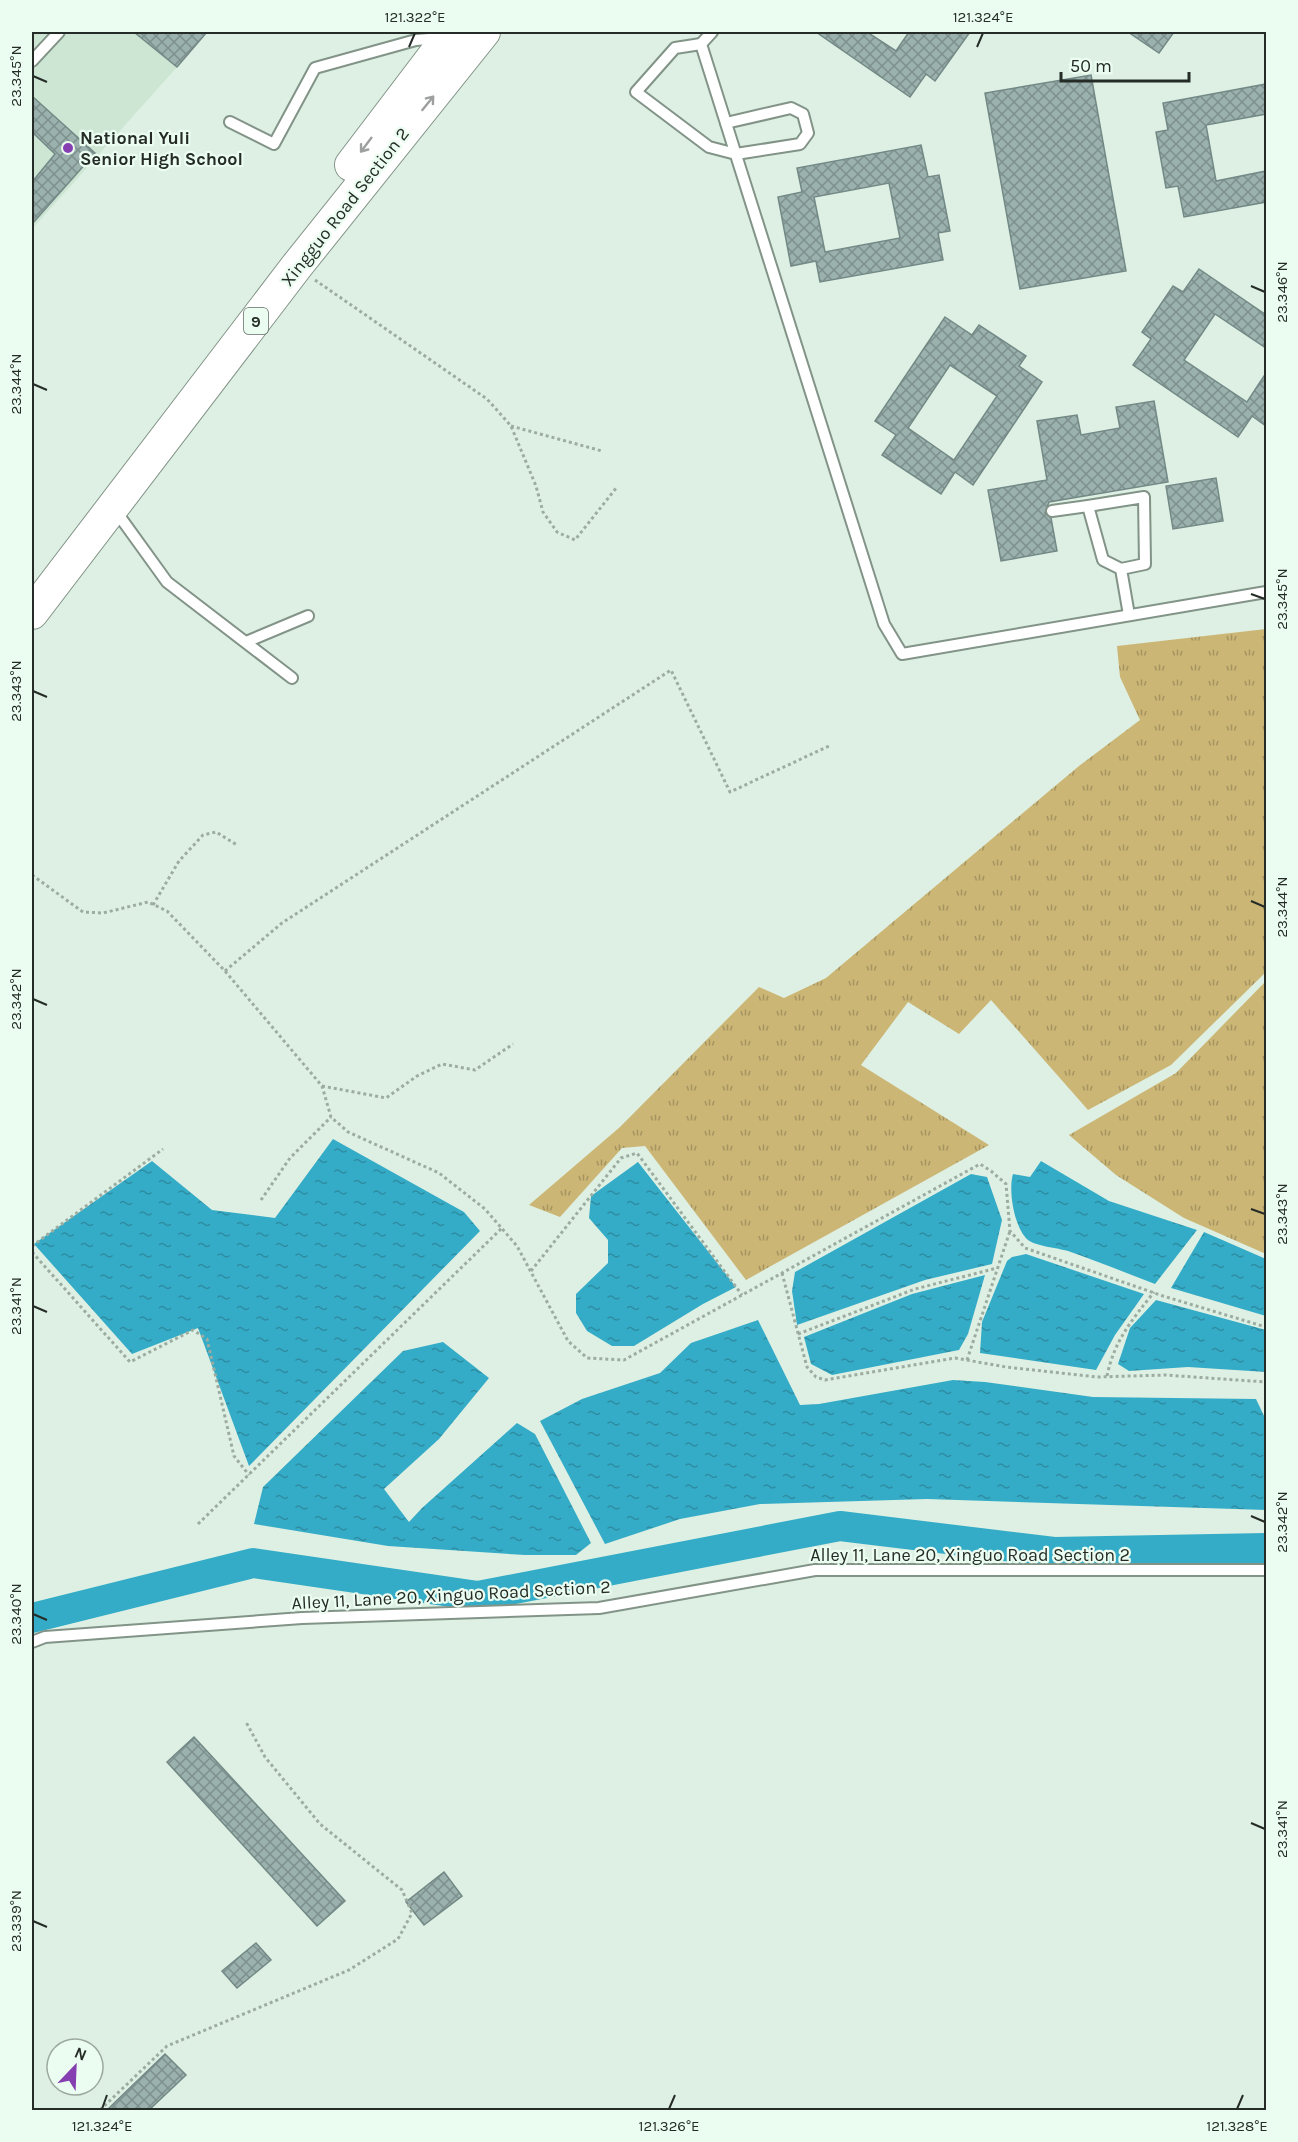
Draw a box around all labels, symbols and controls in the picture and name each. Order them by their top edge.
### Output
text: 121.322°E [384,8,446,26]
text: 121.324°E [953,8,1013,26]
text: 23.345°N [7,45,25,107]
scale bar [1061,45,1188,83]
text: 50 m [1070,55,1112,77]
one-way arrow [421,95,434,111]
street label: Xingguo Road Section 2 [276,123,414,291]
place label: National Yuli Senior High School [80,127,243,170]
one-way arrow [360,137,373,153]
marker: National Yuli Senior High School [61,141,75,155]
text: 23.346°N [1273,261,1291,323]
road number: 9 [244,308,268,334]
text: 23.344°N [7,353,25,415]
text: 23.345°N [1273,568,1291,630]
text: 23.343°N [7,660,25,722]
text: 23.344°N [1273,876,1291,938]
text: 23.342°N [7,968,25,1030]
text: 23.343°N [1273,1183,1291,1245]
text: 23.341°N [7,1277,25,1335]
text: 23.342°N [1273,1491,1291,1553]
street label: Alley 11, Lane 20, Xinguo Road Section 2 [810,1544,1130,1566]
street label: Alley 11, Lane 20, Xinguo Road Section 2 [291,1576,611,1614]
text: 23.340°N [7,1583,25,1645]
text: 23.341°N [1273,1800,1291,1858]
text: 23.339°N [7,1890,25,1952]
north arrow [45,2037,105,2097]
text: N [72,2043,90,2065]
text: 121.324°E [72,2117,132,2135]
text: 121.326°E [639,2117,699,2135]
text: 121.328°E [1206,2117,1268,2135]

